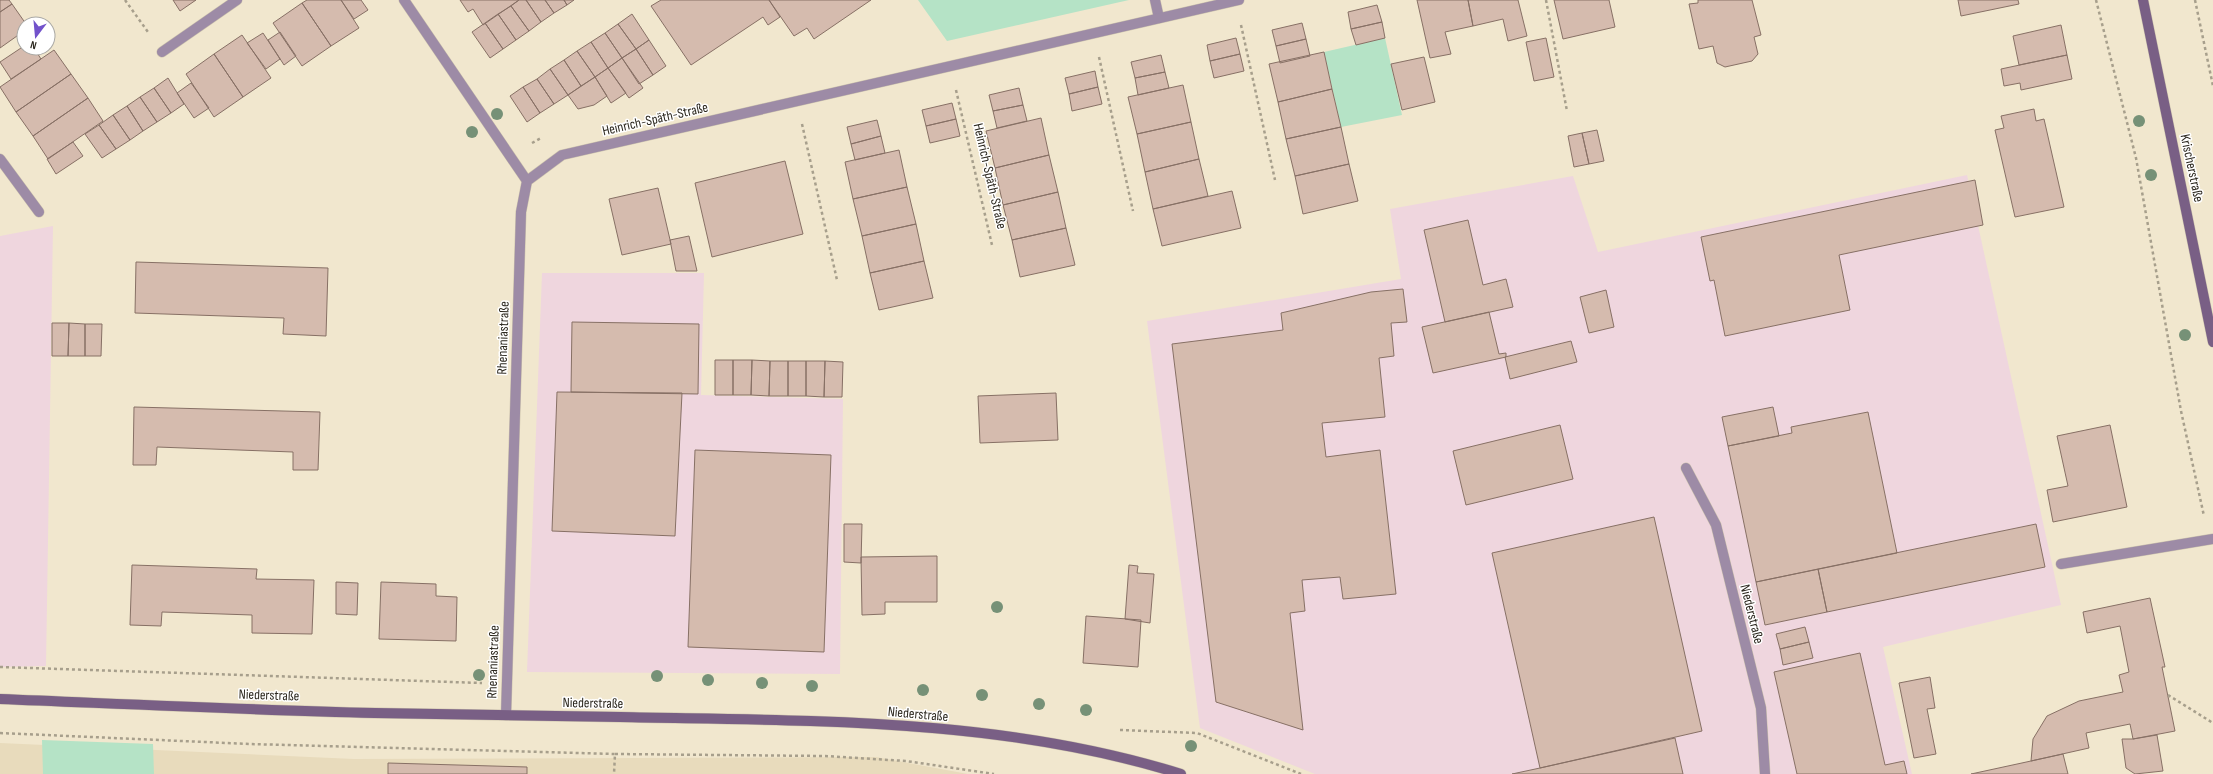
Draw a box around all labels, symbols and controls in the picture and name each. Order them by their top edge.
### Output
north arrow [16,16,56,56]
text: N [29,38,38,52]
street label: Heinrich-Späth-Straße [600,99,710,139]
street label: Heinrich-Späth-Straße [970,121,1010,231]
street label: Krischerstraße [2177,133,2207,203]
street label: Rhenaniastraße [493,301,513,375]
street label: Niederstraße [1736,583,1768,645]
street label: Rhenaniastraße [483,625,503,699]
street label: Niederstraße [238,685,300,705]
street label: Niederstraße [563,694,623,712]
street label: Niederstraße [887,703,949,725]

